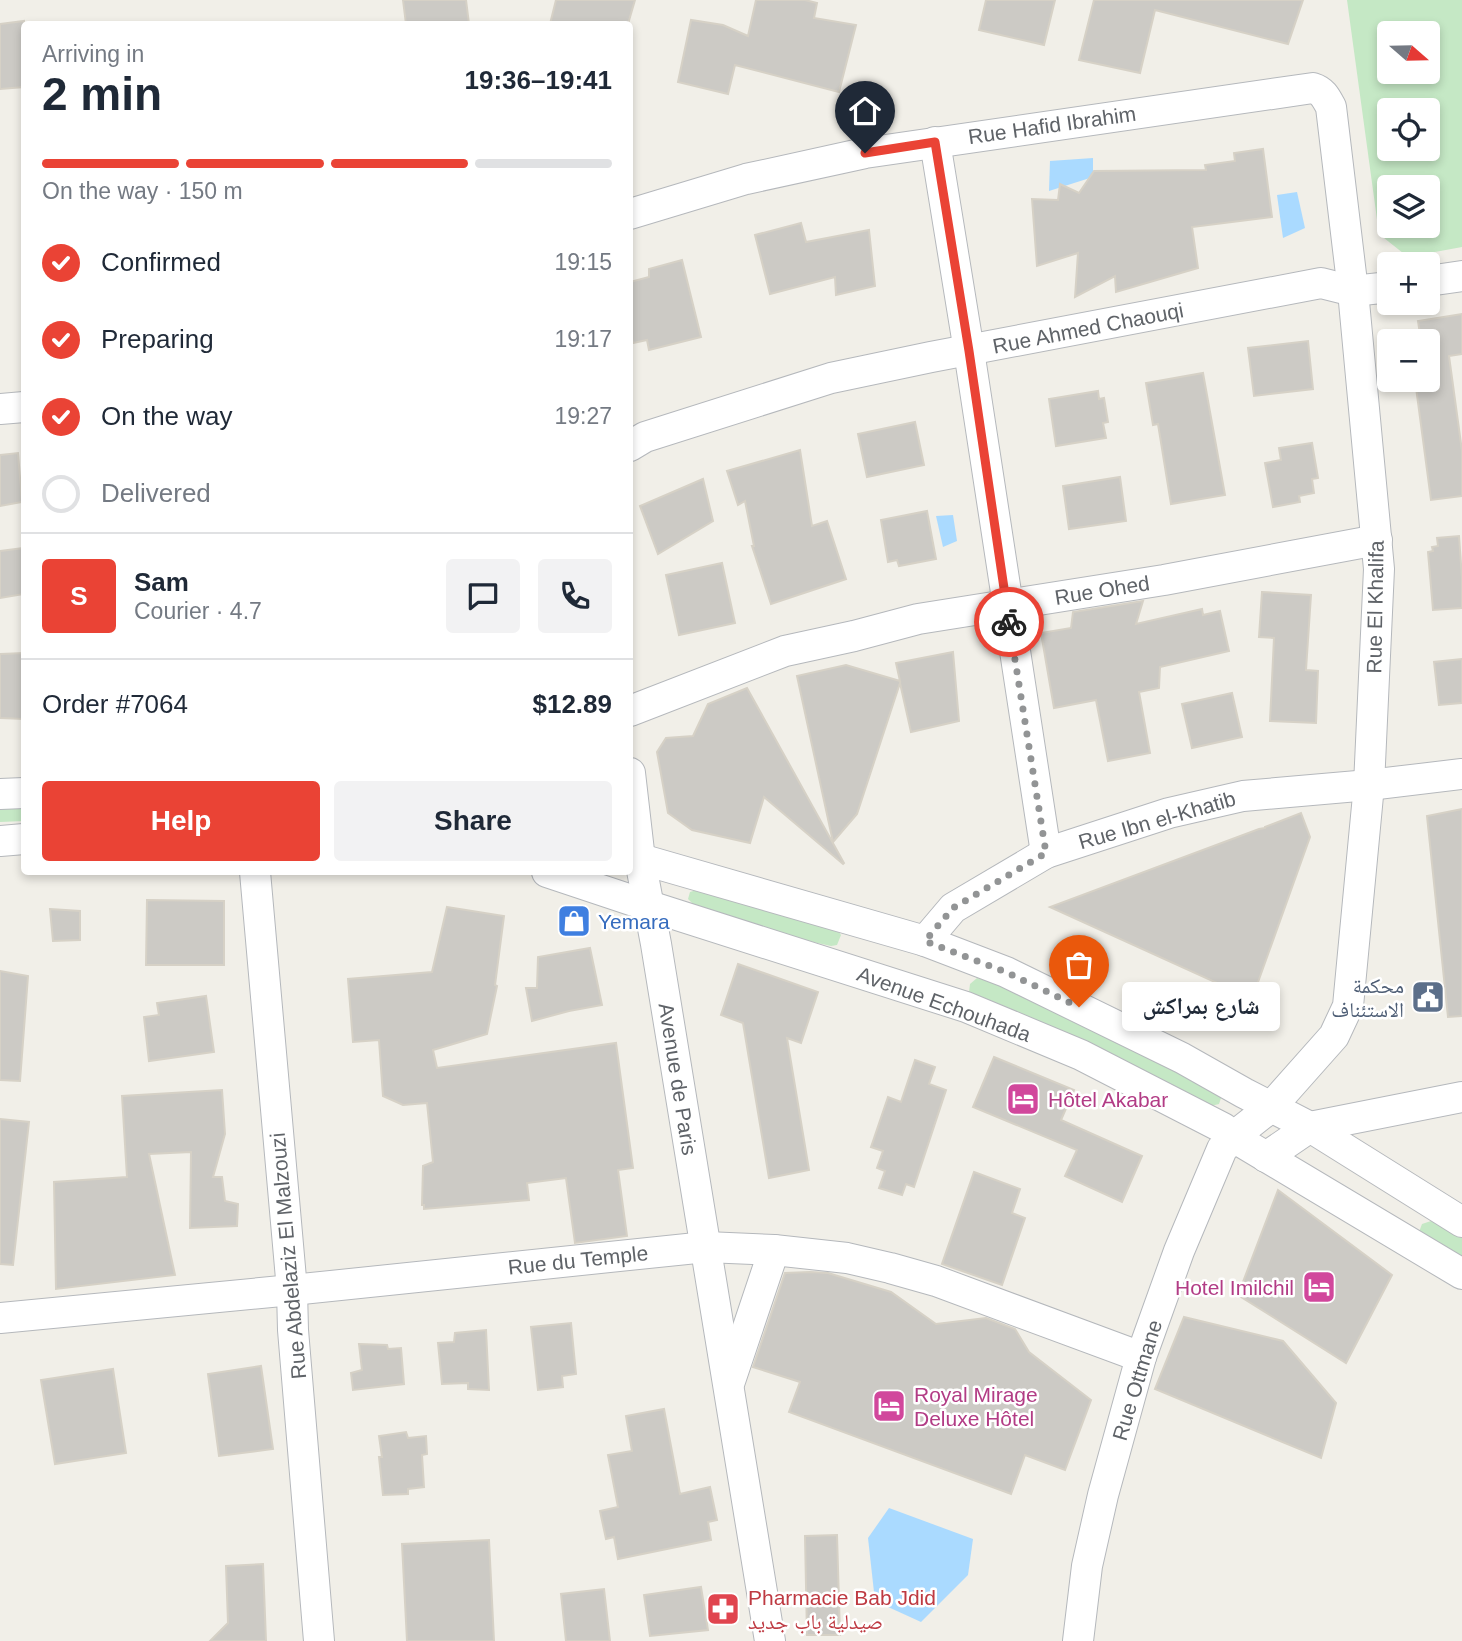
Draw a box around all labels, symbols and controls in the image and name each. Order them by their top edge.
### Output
north arrow [1377,21,1440,84]
map controls [1377,21,1440,392]
text: Arriving in [42,41,144,67]
text: 19:36–19:41 [465,65,612,95]
text: 2 min [42,68,162,120]
pin [835,81,895,153]
icon: home [846,92,884,130]
button: locate [1377,98,1440,161]
street label: Rue Hafid Ibrahim [967,102,1137,148]
button: layers [1377,175,1440,238]
text: On the way · 150 m [42,178,243,204]
icon: check [42,244,80,282]
text: Confirmed [101,247,221,277]
text: 19:15 [554,249,612,275]
button: + [1377,252,1440,315]
street label: Rue Ahmed Chaouqi [991,298,1185,358]
icon: check [42,321,80,359]
text: Preparing [101,324,214,354]
text: 19:17 [554,326,612,352]
button: − [1377,329,1440,392]
icon: check [42,398,80,436]
text: On the way [101,401,233,431]
text: 19:27 [554,403,612,429]
text: Delivered [101,478,211,508]
street label: Rue El Khalifa [1362,540,1388,674]
button: chat [446,559,520,633]
button: phone [538,559,612,633]
text: Sam [134,567,189,597]
street label: Rue Ohed [1053,571,1151,609]
text: S [70,581,88,611]
courier [974,587,1044,657]
text: Courier · 4.7 [134,598,262,624]
icon: bike [990,603,1028,641]
text: Order #7064 [42,689,188,719]
text: $12.89 [532,689,612,719]
button: Help [42,781,320,861]
button: Share [334,781,612,861]
street label: Rue Ibn el-Khatib [1076,787,1238,853]
shop icon: Yemara [555,902,593,940]
place label: Yemara [598,910,670,933]
pin [1049,935,1109,1007]
icon: bag [1060,946,1098,984]
street label: Avenue Echouhada [854,962,1034,1046]
place label: محكمة الاستئناف [1331,974,1404,1021]
public building icon: محكمة الاستئناف [1409,978,1447,1016]
callout: شارع بمراكش [1121,982,1278,1032]
text: شارع بمراكش [1142,993,1260,1019]
street label: Avenue de Paris [655,1001,701,1157]
hotel icon: Hôtel Akabar [1004,1080,1042,1118]
place label: Hôtel Akabar [1048,1088,1168,1111]
street label: Rue Abdelaziz El Malzouzi [266,1132,310,1380]
street label: Rue du Temple [507,1241,649,1279]
hotel icon: Hotel Imilchil [1300,1268,1338,1306]
place label: Hotel Imilchil [1175,1276,1294,1299]
street label: Rue Ottmane [1108,1317,1166,1443]
place label: Royal Mirage Deluxe Hôtel [914,1383,1038,1430]
hotel icon: Royal Mirage Deluxe Hôtel [870,1387,908,1425]
place label: Pharmacie Bab Jdid صيدلية باب جديد [748,1586,936,1633]
pharmacy icon: Pharmacie Bab Jdid صيدلية باب جديد [704,1590,742,1628]

